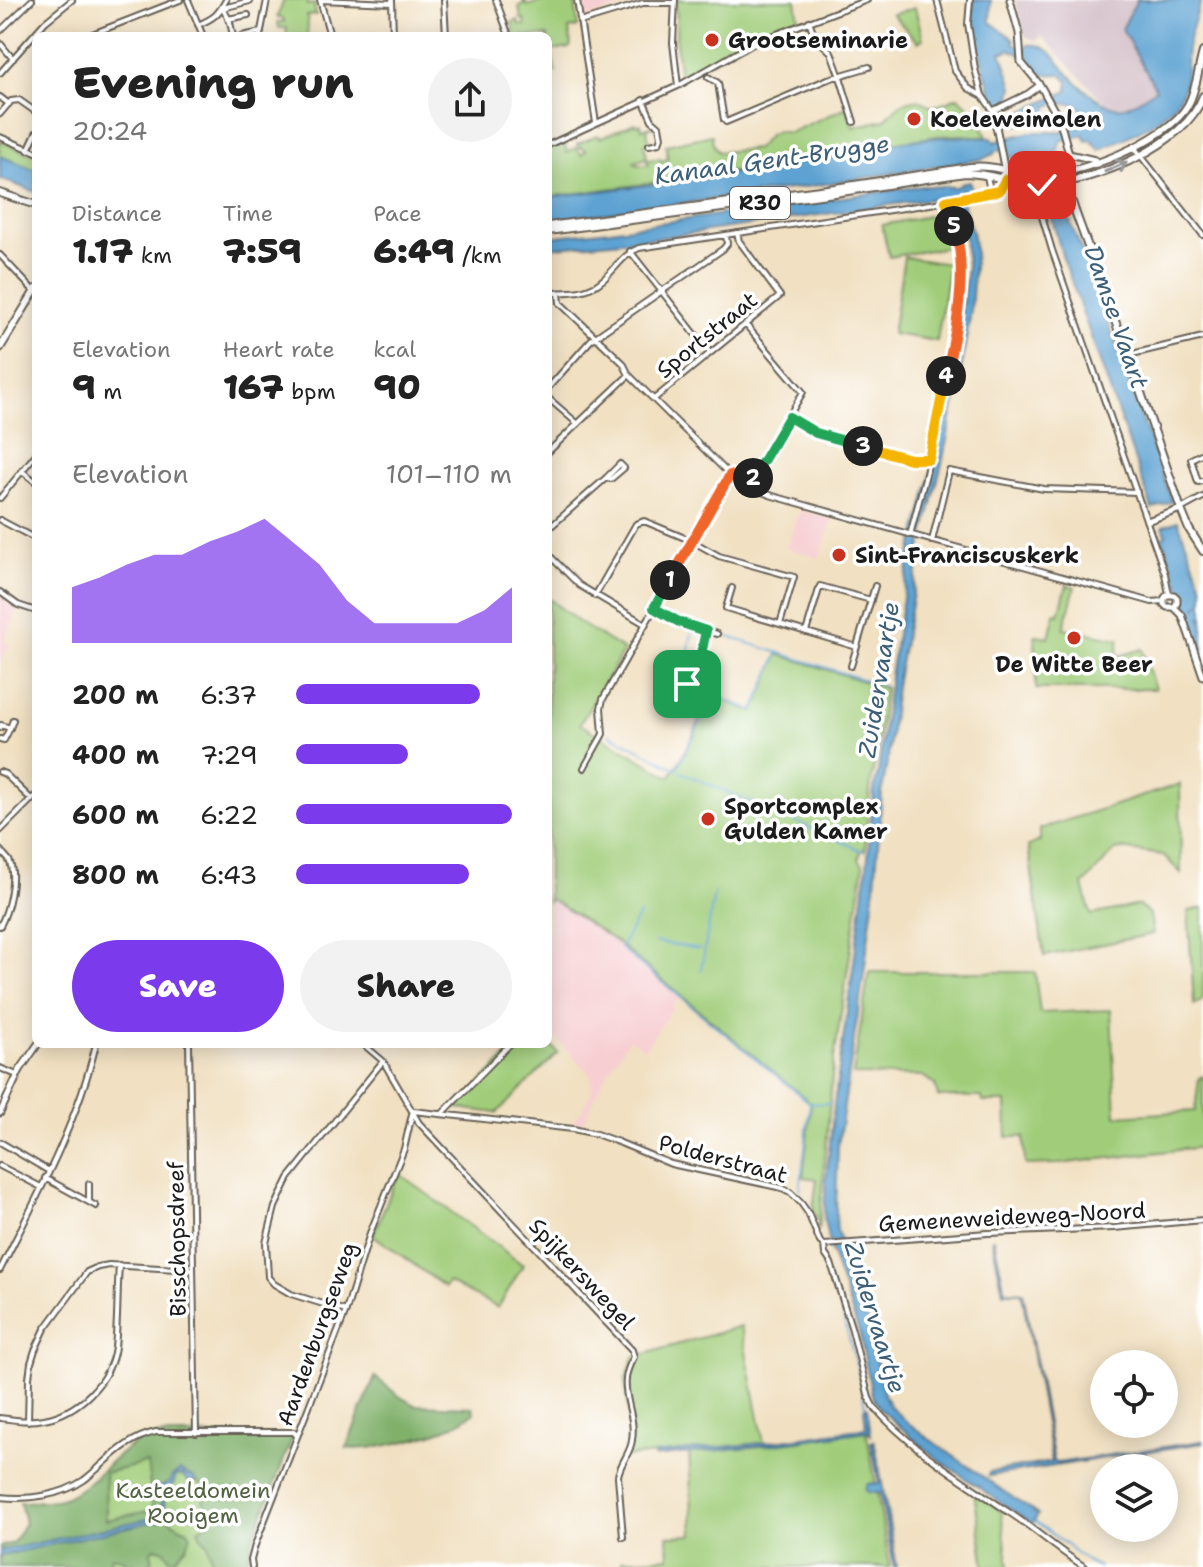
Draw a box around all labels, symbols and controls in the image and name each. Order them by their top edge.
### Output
place label: Grootseminarie [728,26,908,55]
marker: Grootseminarie [703,31,721,49]
text: Evening run [72,53,354,112]
button: share [428,58,512,142]
place label: Koeleweimolen [930,105,1102,134]
marker: Koeleweimolen [905,110,923,128]
text: 20:24 [72,113,148,148]
water label: Kanaal Gent-Brugge [652,128,892,192]
pin [1008,151,1076,219]
one-way arrow [1103,158,1128,173]
icon: check [1020,163,1064,207]
road number: R30 [730,187,790,219]
text: Distance [72,199,162,228]
text: Time [223,199,273,228]
text: Pace [373,199,422,228]
pin: 5 [934,206,974,246]
text: 5 [947,211,961,240]
text: 1.17 [72,228,133,274]
text: 7:59 [223,228,302,274]
text: 6:49 [373,228,455,274]
text: km [133,241,172,270]
text: /km [455,241,502,270]
water label: Damse Vaart [1076,241,1156,394]
street label: Sportstraat [650,285,764,385]
text: Elevation [72,335,170,364]
text: Heart rate [223,335,335,364]
text: kcal [373,335,416,364]
pin: 4 [926,356,966,396]
text: 4 [938,361,954,390]
text: 9 [72,364,96,410]
text: 167 [223,364,284,410]
text: 90 [373,364,421,410]
text: m [96,377,122,406]
text: bpm [284,377,336,406]
pin: 3 [843,426,883,466]
text: 3 [855,431,871,460]
text: Elevation [72,456,188,491]
text: 101–110 m [386,456,512,491]
pin: 2 [733,458,773,498]
text: 2 [745,463,761,492]
place label: Sint-Franciscuskerk [855,541,1079,570]
marker: Sint-Franciscuskerk [830,546,848,564]
pin: 1 [650,560,690,600]
text: 1 [665,565,675,594]
water label: Zuidervaartje [851,600,907,760]
marker: De Witte Beer [1065,629,1083,647]
pin [653,650,721,718]
place label: De Witte Beer [995,650,1153,679]
icon: arrive [665,662,709,706]
text: 200 m [72,677,159,712]
text: 6:37 [200,677,257,712]
text: 400 m [72,737,159,772]
text: 7:29 [200,737,258,772]
place label: Sportcomplex Gulden Kamer [724,792,888,846]
text: 600 m [72,797,159,832]
text: 6:22 [200,797,258,832]
marker: Sportcomplex Gulden Kamer [699,810,717,828]
text: 800 m [72,857,159,892]
text: 6:43 [200,857,258,892]
button: Save [72,940,284,1032]
button: Share [300,940,512,1032]
street label: Polderstraat [655,1128,791,1190]
street label: Bisschopsdreef [161,1160,193,1317]
street label: Gemeneweideweg-Noord [878,1196,1146,1238]
street label: Spijkerswegel [523,1212,642,1336]
water label: Zuidervaartje [837,1237,913,1397]
street label: Aardenburgseweg [270,1238,364,1430]
map controls [1090,1350,1178,1542]
button: locate [1090,1350,1178,1438]
button: layers [1090,1454,1178,1542]
park label: Kasteeldomein Rooigem [116,1476,270,1530]

